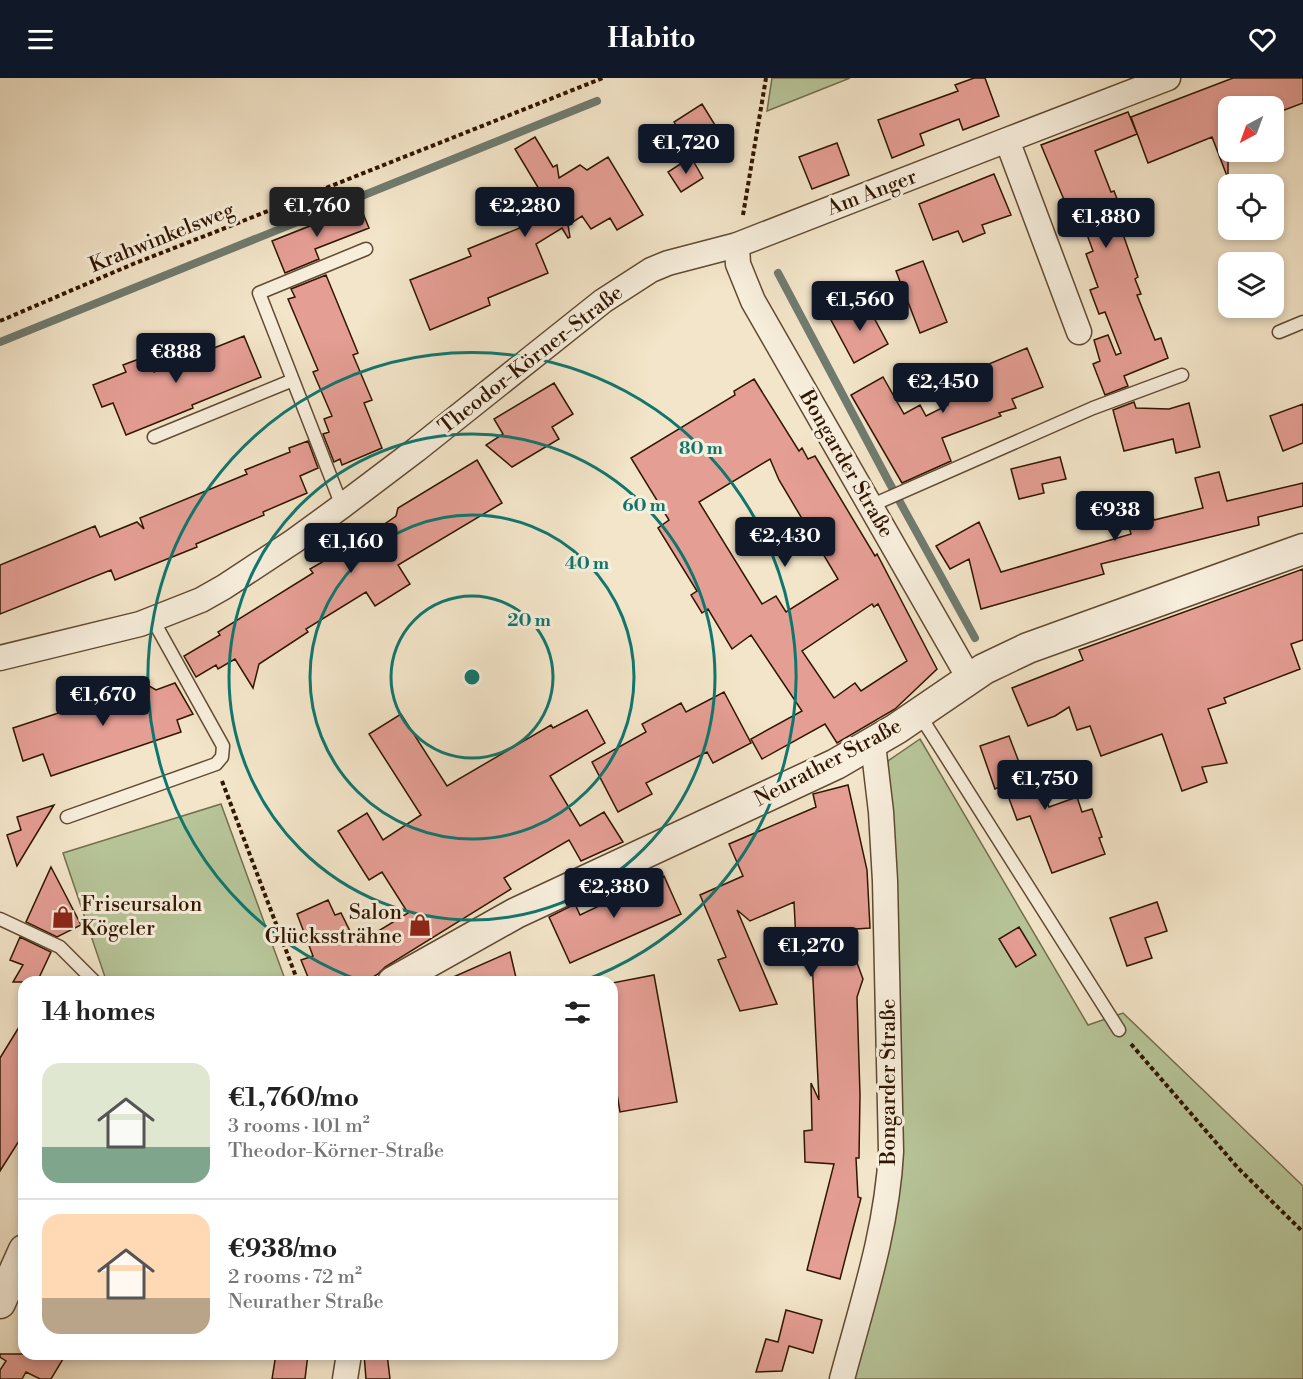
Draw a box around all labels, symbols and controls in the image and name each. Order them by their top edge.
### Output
text: Habito [607,22,696,56]
icon: menu [24,23,57,56]
icon: heart [1246,23,1279,56]
north arrow [1218,96,1284,162]
map controls [1218,96,1284,318]
pin: €1,720 [637,124,735,175]
text: €1,720 [652,131,720,156]
street label: Am Anger [822,164,921,222]
button: locate [1218,174,1284,240]
pin: €1,760 [268,187,366,238]
pin: €2,280 [476,187,574,238]
text: €1,760 [283,194,351,219]
text: €2,280 [489,194,561,219]
street label: Krahwinkelsweg [86,197,238,279]
pin: €1,880 [1057,198,1155,249]
text: €1,880 [1071,205,1141,230]
button: layers [1218,252,1284,318]
street label: Theodor-Körner-Straße [434,280,628,440]
pin: €1,560 [811,281,909,332]
text: €1,560 [826,288,894,313]
pin: €888 [140,333,212,384]
text: €888 [150,340,202,365]
pin: €2,450 [894,363,992,414]
text: €2,450 [907,370,979,395]
street label: Bongarder Straße [793,384,899,543]
text: 80 m [679,437,724,460]
pin: €938 [1079,491,1151,542]
text: 60 m [622,494,666,517]
text: €938 [1090,498,1140,523]
pin: €2,430 [736,517,834,568]
pin: €1,160 [302,523,400,574]
text: €2,430 [749,524,821,549]
text: €1,160 [318,530,384,555]
text: 40 m [565,552,610,575]
text: 20 m [507,609,551,632]
centre of rings [462,667,482,687]
pin: €1,670 [54,676,152,727]
text: €1,670 [70,683,136,708]
street label: Neurather Straße [750,713,906,813]
pin: €1,750 [996,760,1094,811]
text: €1,750 [1011,767,1079,792]
pin: €2,380 [565,868,663,919]
text: €2,380 [579,875,650,900]
place label: Friseursalon Kögeler [81,892,203,942]
place label: Salon Glückssträhne [265,900,402,950]
shop icon: Friseursalon Kögeler [50,904,76,930]
shop icon: Salon Glückssträhne [407,912,433,938]
pin: €1,270 [762,927,860,978]
text: €1,270 [777,934,845,959]
text: 14 homes [42,996,155,1028]
icon: filters [561,996,594,1029]
street label: Bongarder Straße [876,999,902,1166]
text: €1,760/mo [228,1082,359,1114]
icon: home [90,1087,162,1159]
text: 3 rooms · 101 m² [228,1114,370,1139]
text: Theodor-Körner-Straße [228,1139,444,1164]
text: €938/mo [228,1233,337,1265]
icon: home [90,1238,162,1310]
text: 2 rooms · 72 m² [228,1265,362,1290]
text: Neurather Straße [228,1290,383,1315]

